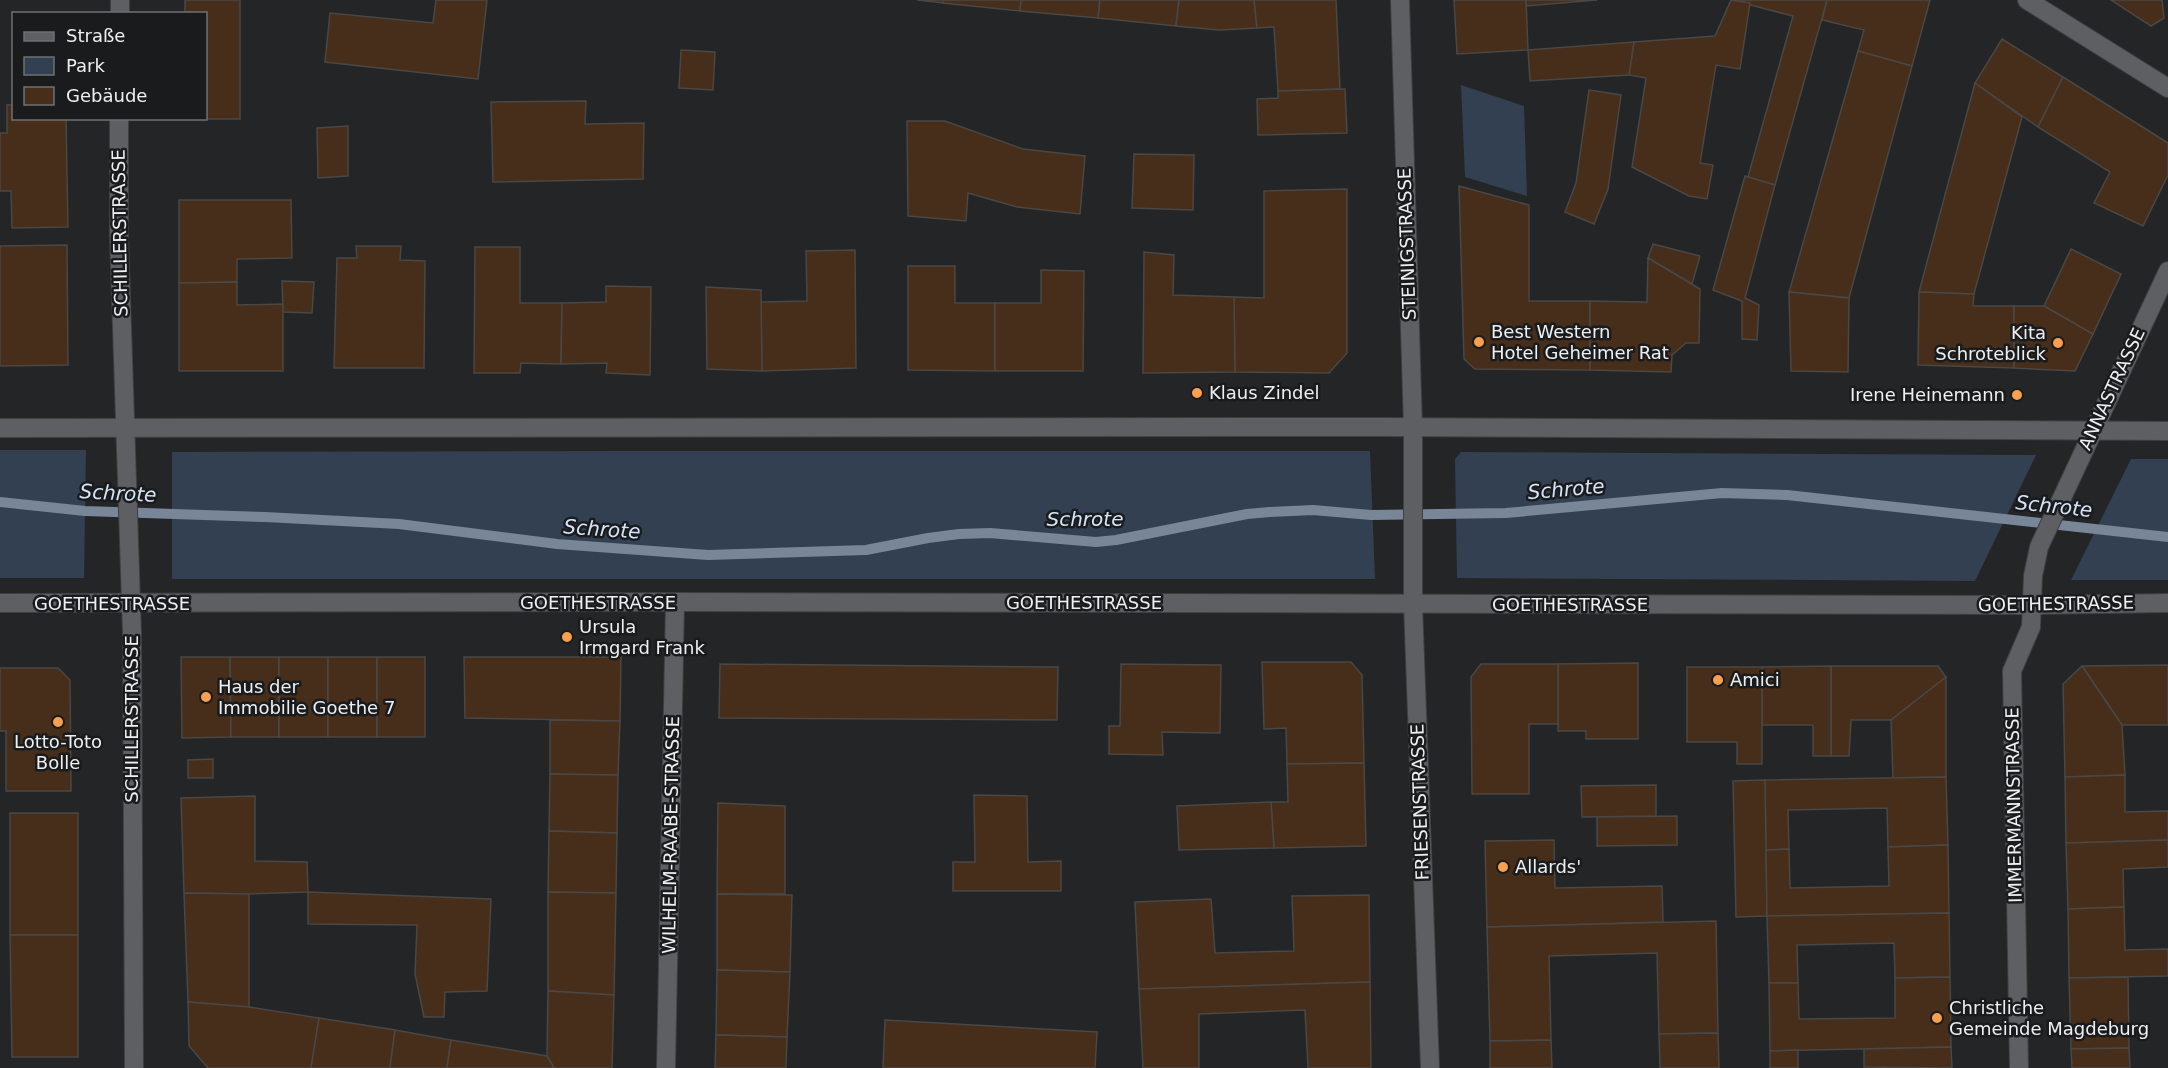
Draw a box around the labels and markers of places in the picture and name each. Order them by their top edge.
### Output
place label: Best Western Hotel Geheimer Rat [1491,321,1669,363]
place label: Kita Schroteblick [1935,322,2047,364]
marker: Best Western Hotel Geheimer Rat [1472,335,1486,349]
marker: Kita Schroteblick [2051,336,2065,350]
place label: Klaus Zindel [1209,382,1320,403]
place label: Irene Heinemann [1850,384,2005,405]
marker: Klaus Zindel [1190,386,1204,400]
marker: Irene Heinemann [2010,388,2024,402]
place label: Ursula Irmgard Frank [579,616,705,658]
marker: Ursula Irmgard Frank [560,630,574,644]
place label: Amici [1730,669,1780,690]
marker: Amici [1711,673,1725,687]
place label: Haus der Immobilie Goethe 7 [218,676,395,718]
marker: Haus der Immobilie Goethe 7 [199,690,213,704]
marker: Lotto-Toto Bolle [51,715,65,729]
place label: Lotto-Toto Bolle [14,731,102,773]
place label: Allards' [1515,856,1581,877]
marker: Allards' [1496,860,1510,874]
place label: Christliche Gemeinde Magdeburg [1949,997,2149,1039]
marker: Christliche Gemeinde Magdeburg [1930,1011,1944,1025]

